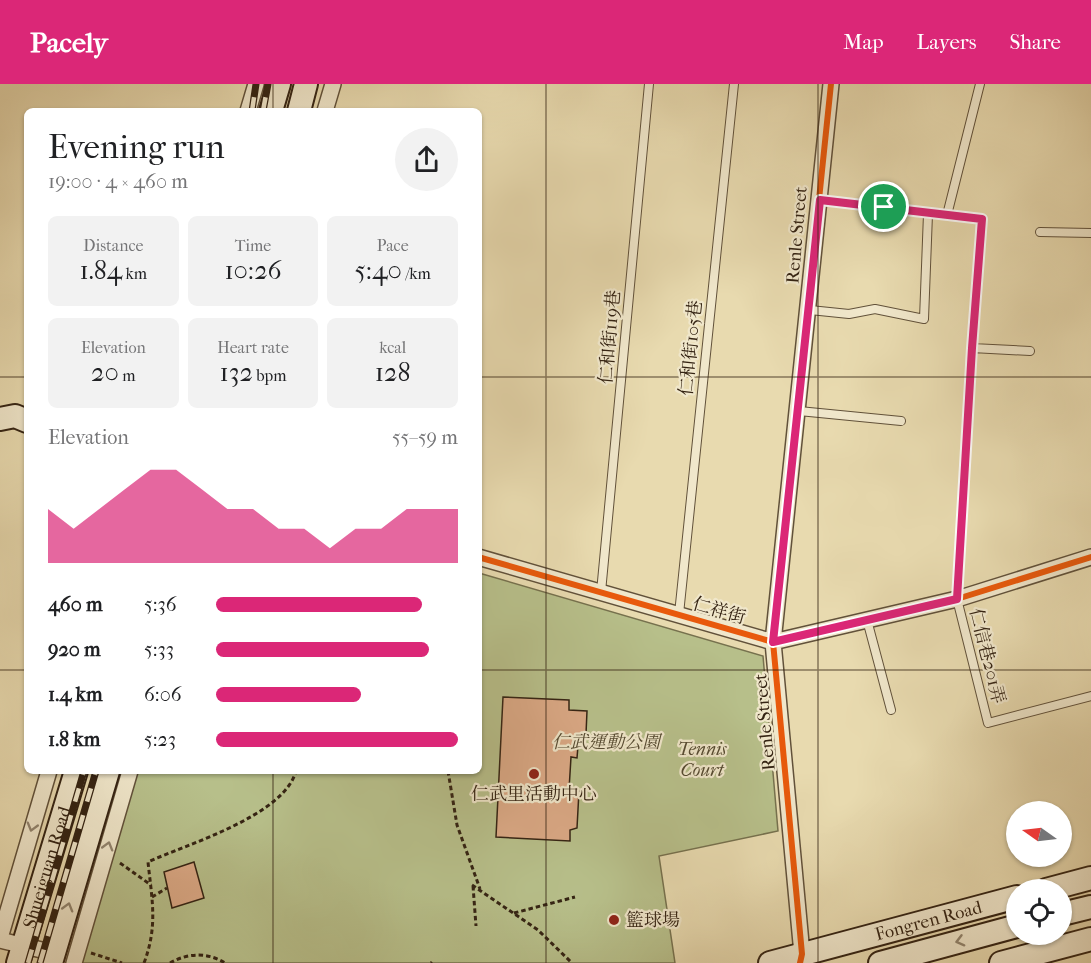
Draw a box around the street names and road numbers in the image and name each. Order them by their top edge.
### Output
street label: Renle Street [782,185,812,284]
street label: 仁和街119巷 [595,289,625,385]
street label: 仁和街105巷 [676,299,706,397]
street label: 仁祥街 [690,593,748,629]
street label: 仁信巷201弄 [965,606,1009,706]
street label: Renle Street [750,672,780,771]
street label: Shueiguan Road [19,804,75,931]
street label: Fongren Road [873,896,984,945]

